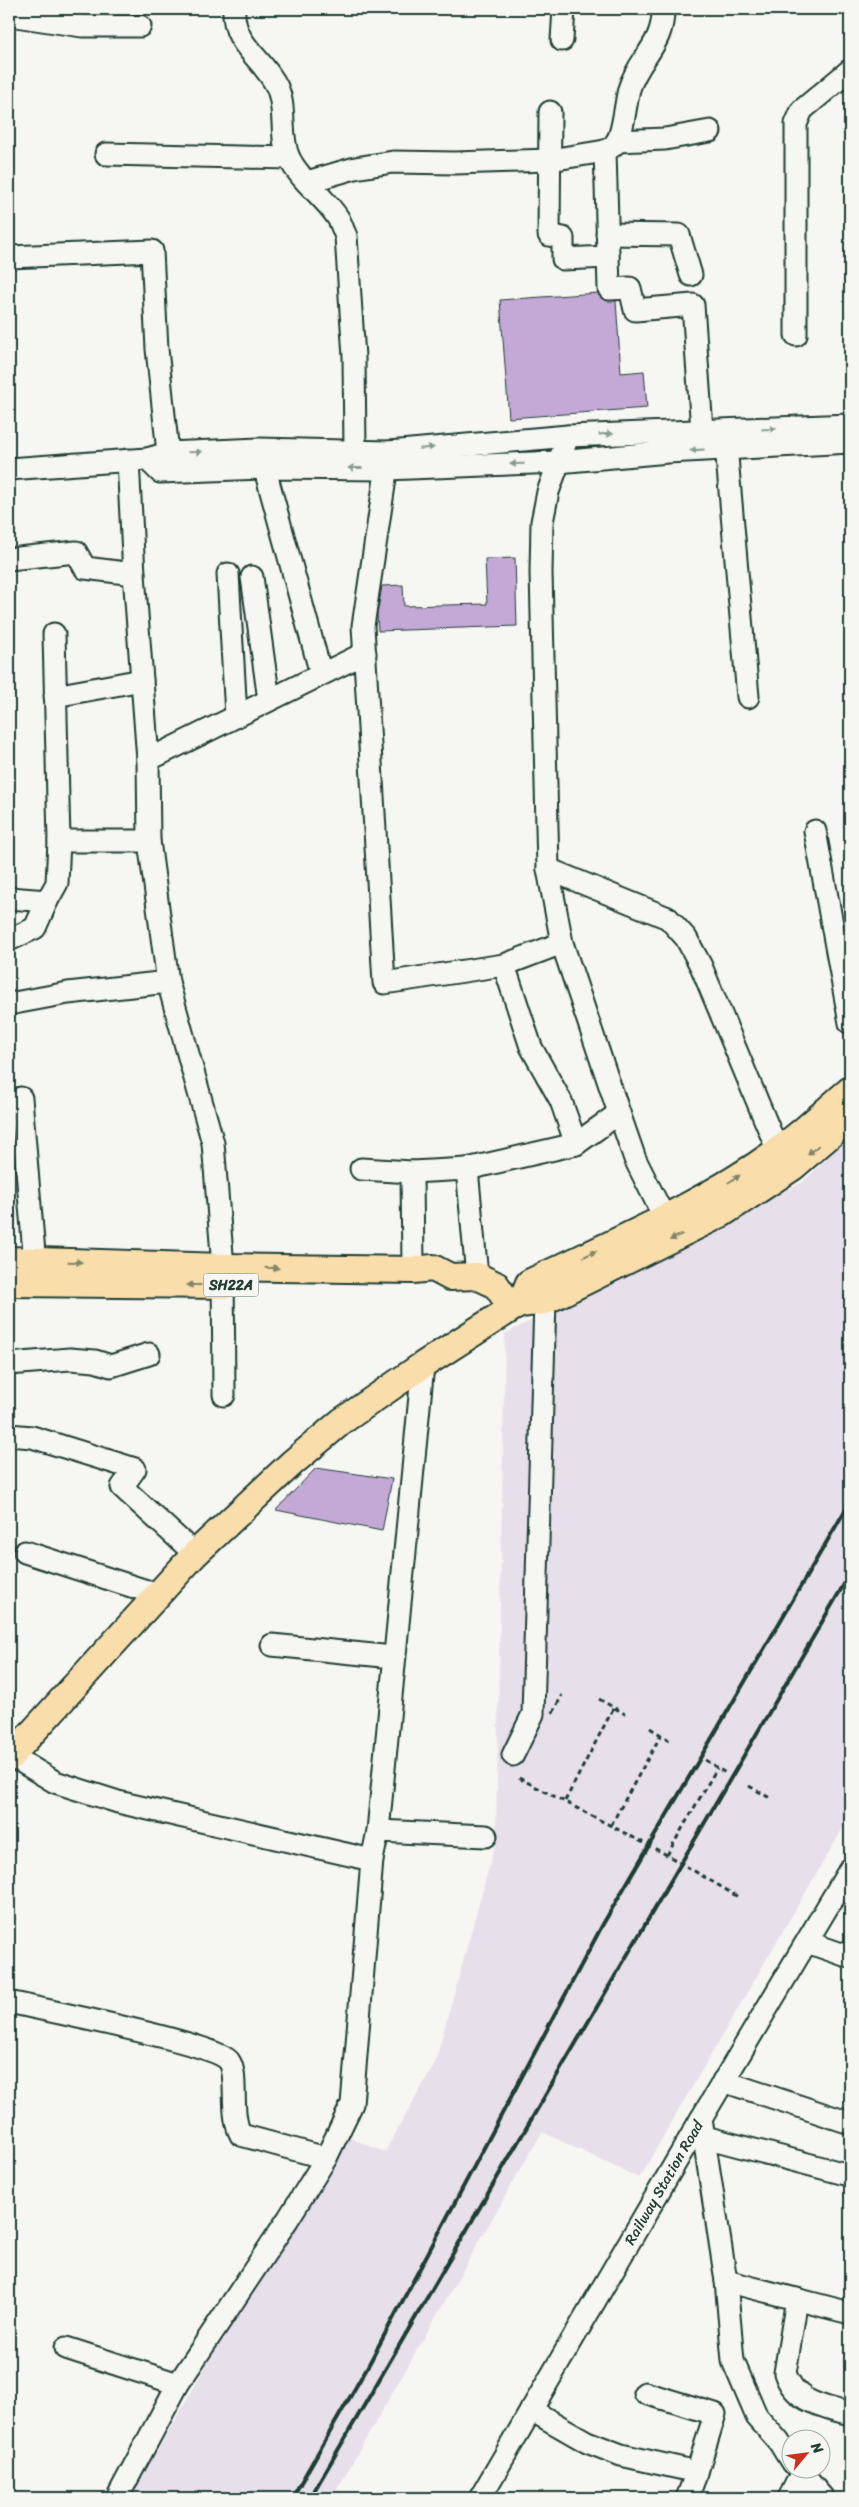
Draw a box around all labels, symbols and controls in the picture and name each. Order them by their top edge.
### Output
one-way arrow [761,424,777,432]
one-way arrow [598,430,614,438]
one-way arrow [419,444,435,452]
one-way arrow [187,447,203,455]
one-way arrow [689,447,705,455]
one-way arrow [509,460,525,468]
one-way arrow [347,464,363,472]
one-way arrow [807,1144,819,1155]
one-way arrow [727,1175,740,1184]
one-way arrow [669,1233,683,1241]
one-way arrow [583,1250,597,1258]
one-way arrow [67,1259,83,1267]
one-way arrow [265,1264,281,1272]
road number: SH22A [204,1274,258,1296]
one-way arrow [186,1281,202,1289]
street label: Railway Station Road [617,2115,711,2250]
north arrow [782,2430,832,2480]
text: N [803,2437,830,2459]

